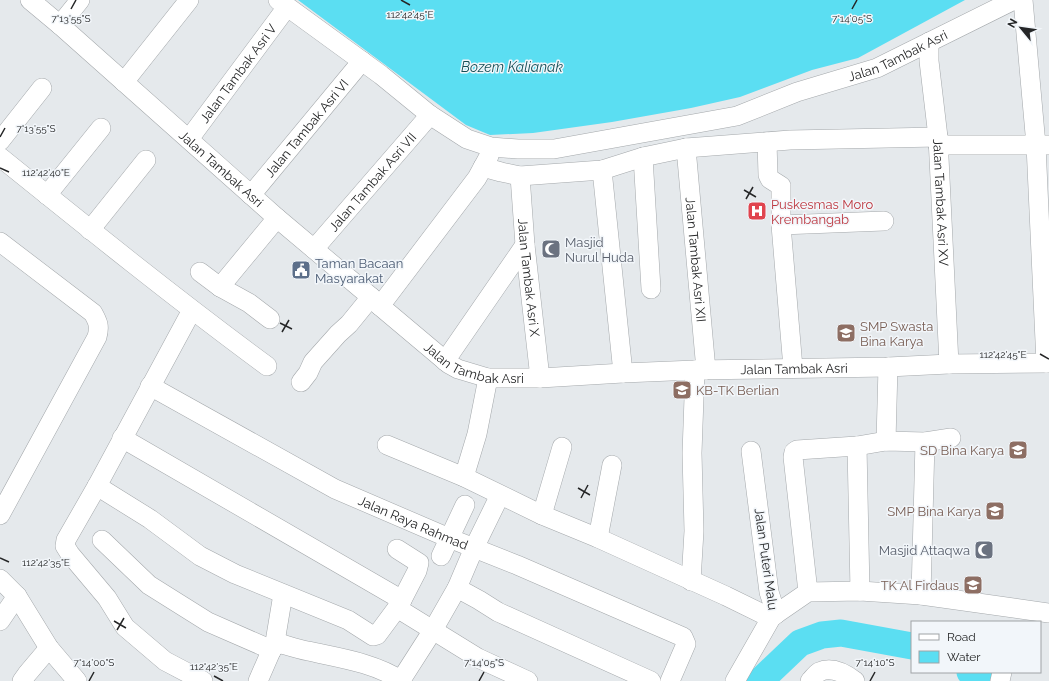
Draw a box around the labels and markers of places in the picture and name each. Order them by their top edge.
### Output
place label: Puskesmas Moro Krembangab [771,197,874,227]
hospital icon: Puskesmas Moro Krembangab [746,200,768,222]
place label: Masjid Nurul Huda [565,235,634,265]
mosque icon: Masjid Nurul Huda [540,238,562,260]
place label: Taman Bacaan Masyarakat [315,256,403,286]
public building icon: Taman Bacaan Masyarakat [290,259,312,281]
place label: SMP Swasta Bina Karya [860,319,933,349]
school or university icon: SMP Swasta Bina Karya [835,322,857,344]
school or university icon: KB-TK Berlian [671,379,693,401]
place label: KB-TK Berlian [696,383,779,398]
school or university icon: SD Bina Karya [1007,439,1029,461]
place label: SD Bina Karya [920,443,1004,458]
school or university icon: SMP Bina Karya [984,500,1006,522]
place label: SMP Bina Karya [887,504,981,519]
mosque icon: Masjid Attaqwa [973,539,995,561]
place label: Masjid Attaqwa [879,543,970,558]
school or university icon: TK Al Firdaus [962,574,984,596]
place label: TK Al Firdaus [881,578,959,593]

